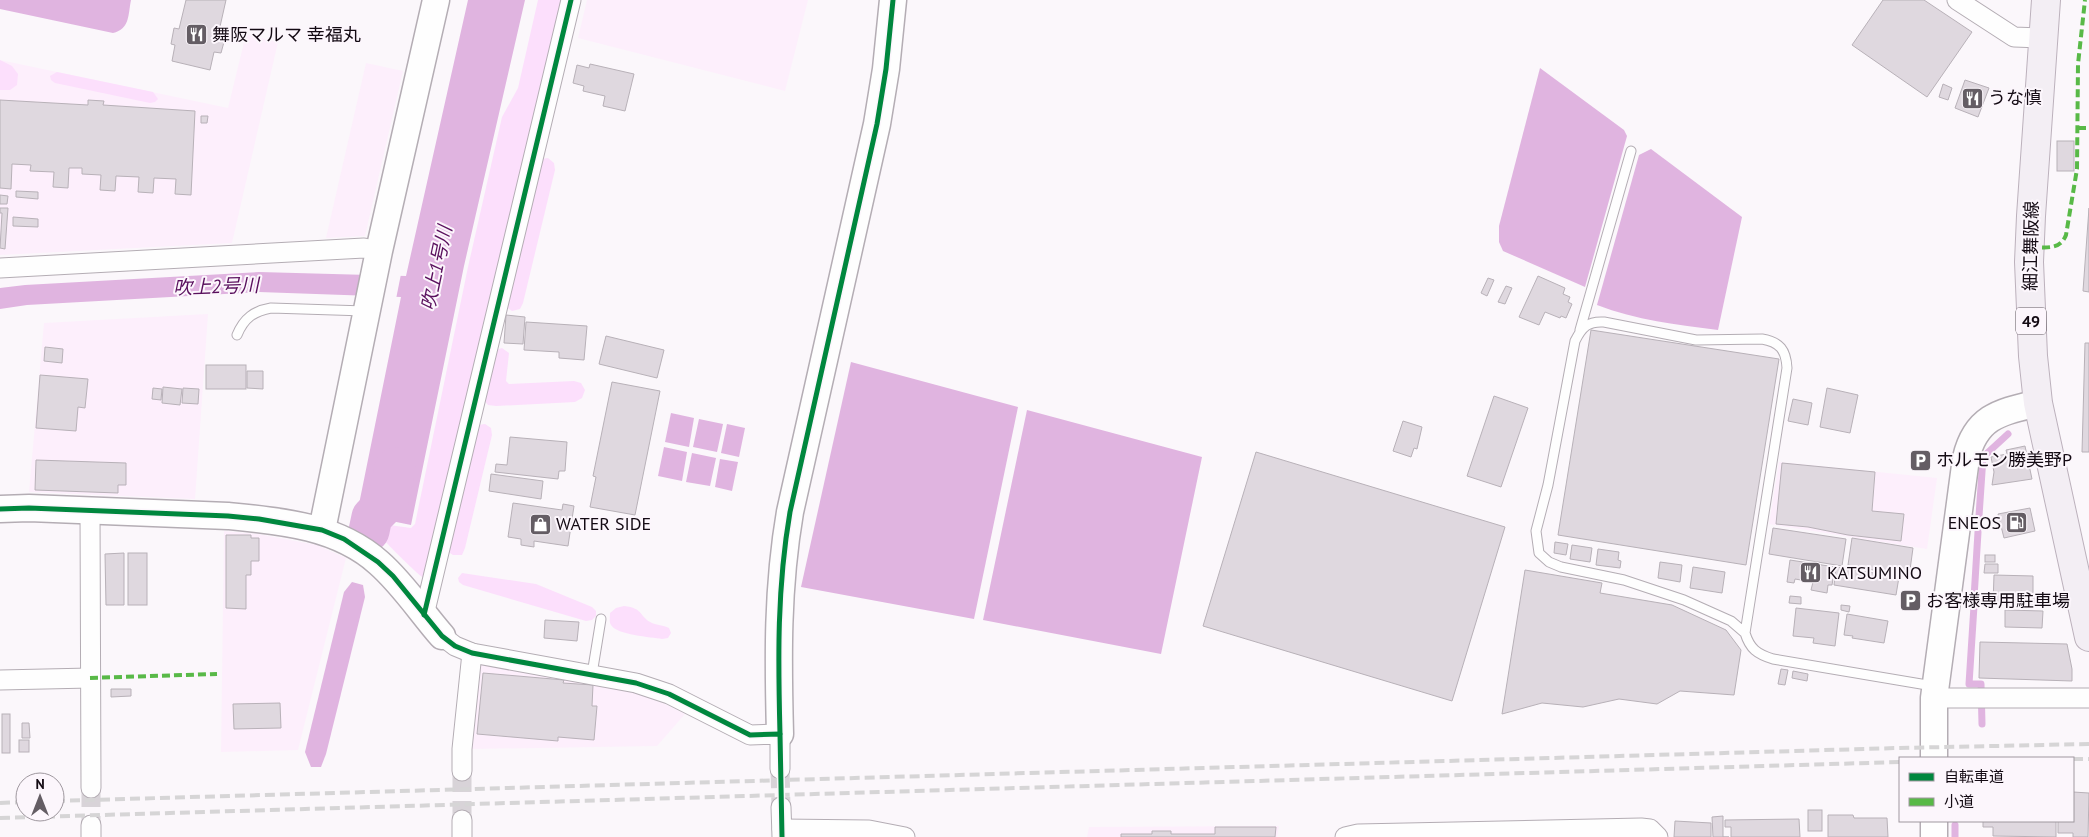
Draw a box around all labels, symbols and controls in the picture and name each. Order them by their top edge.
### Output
restaurant icon: 舞阪マルマ 幸福丸 [184,23,208,47]
place label: 舞阪マルマ 幸福丸 [212,23,361,46]
restaurant icon: うな慎 [1960,86,1984,110]
place label: うな慎 [1988,86,2042,109]
street label: 細江舞阪線 [2018,201,2043,291]
water label: 吹上1号川 [415,222,457,313]
water label: 吹上2号川 [173,272,261,299]
road number: 49 [2016,308,2046,334]
parking icon: ホルモン勝美野P [1908,448,1932,472]
place label: ホルモン勝美野P [1936,448,2072,471]
place label: ENEOS [1948,511,2001,534]
fuel station icon: ENEOS [2005,511,2029,535]
shop icon: WATER SIDE [528,512,552,536]
place label: WATER SIDE [556,512,651,535]
restaurant icon: KATSUMINO [1799,561,1823,585]
place label: KATSUMINO [1827,561,1922,584]
parking icon: お客様専用駐車場 [1898,589,1922,613]
place label: お客様専用駐車場 [1926,589,2070,612]
legend [1899,757,2074,822]
text: 自転車道 [1944,767,2004,786]
north arrow [15,772,65,822]
text: N [35,775,45,793]
text: 小道 [1944,792,1974,811]

